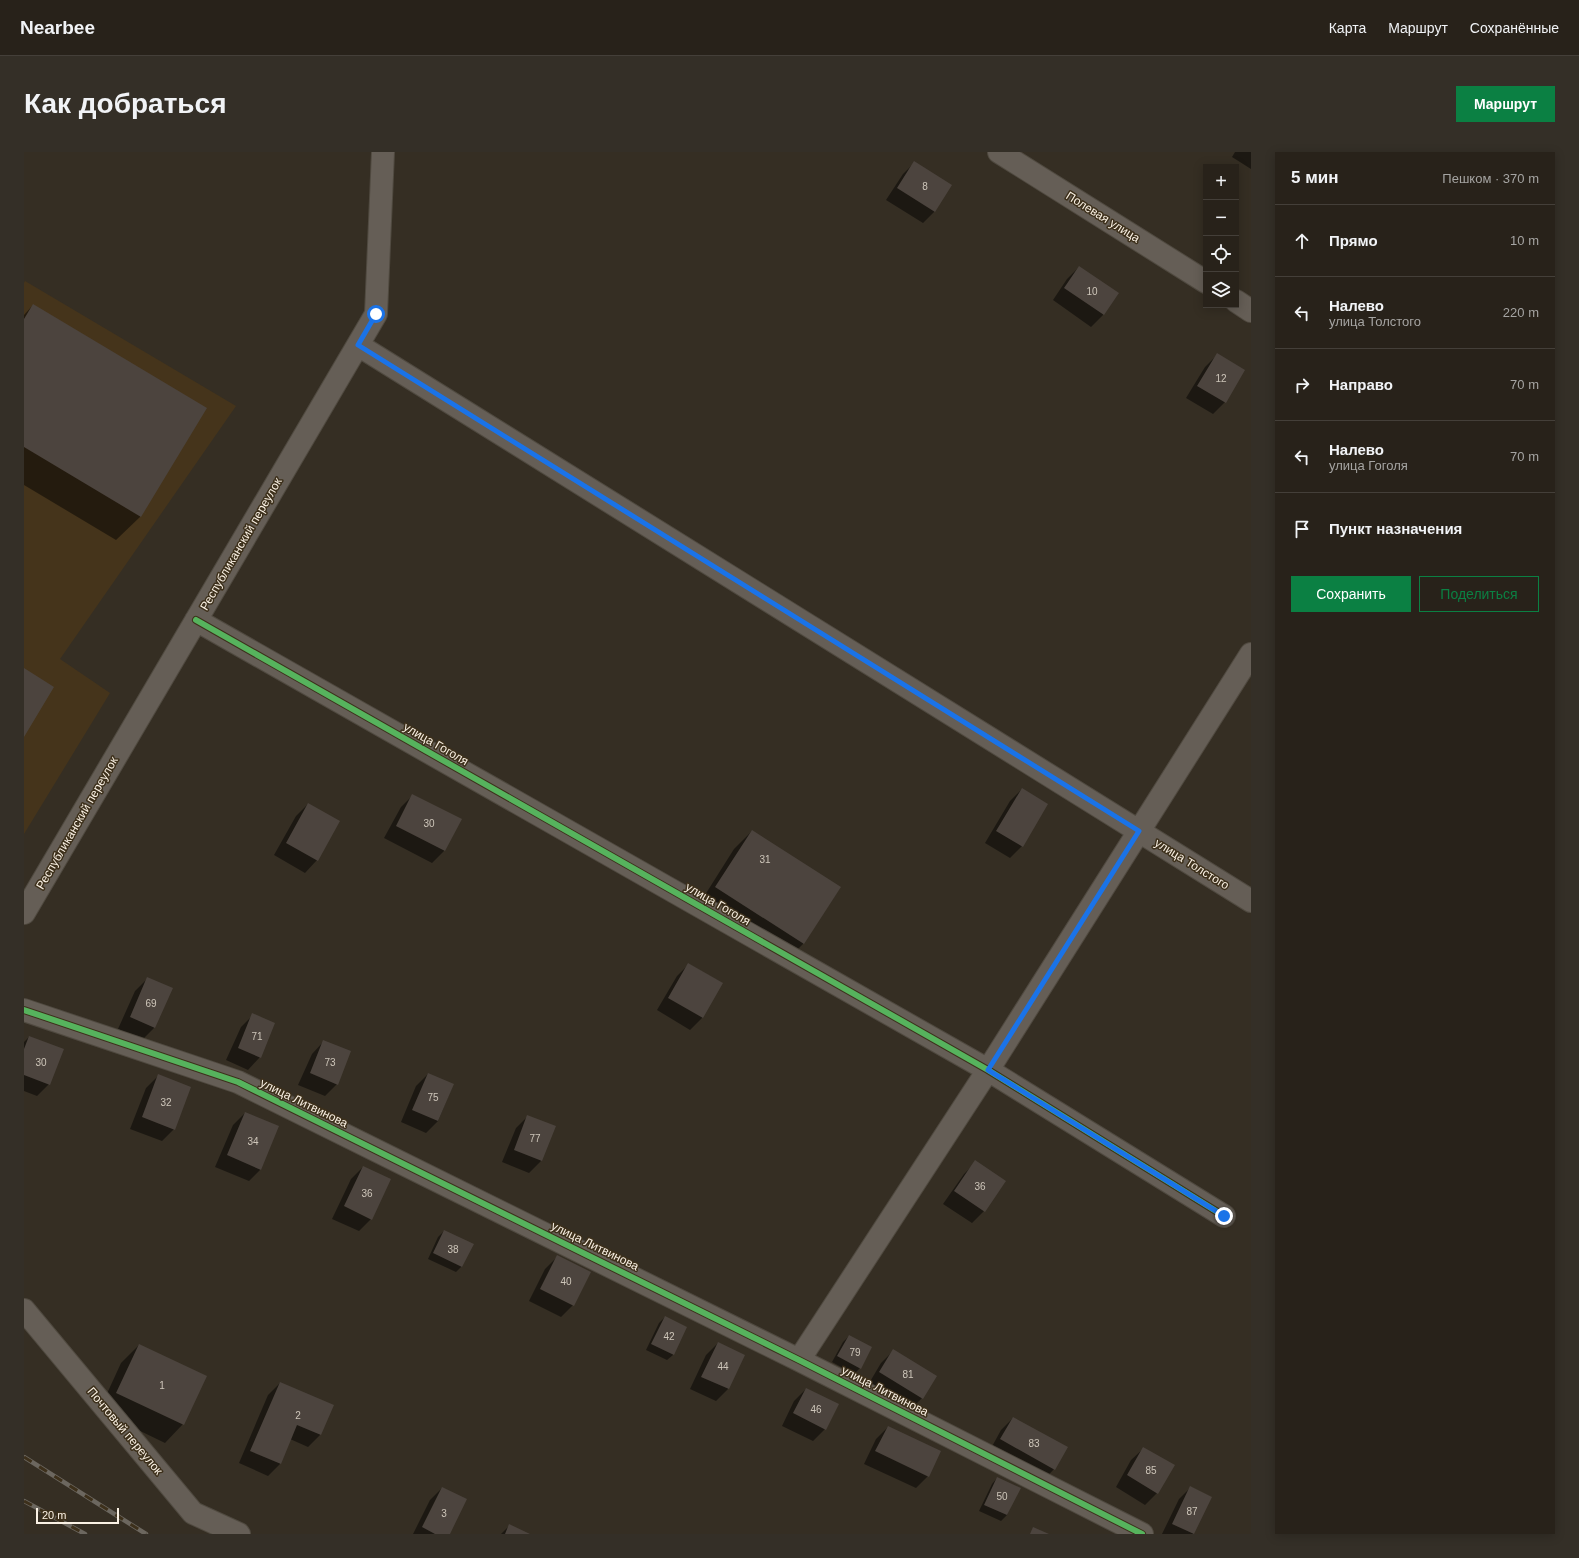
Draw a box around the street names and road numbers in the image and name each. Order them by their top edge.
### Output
street label: Полевая улица [1063,189,1143,245]
street label: Республиканский переулок [197,475,285,613]
street label: улица Гоголя [401,720,471,768]
street label: Республиканский переулок [33,754,121,892]
street label: улица Толстого [1152,836,1232,893]
street label: улица Гоголя [683,880,753,928]
street label: улица Литвинова [258,1076,350,1130]
street label: улица Литвинова [549,1219,641,1273]
street label: улица Литвинова [839,1363,931,1419]
street label: Почтовый переулок [84,1385,166,1478]

